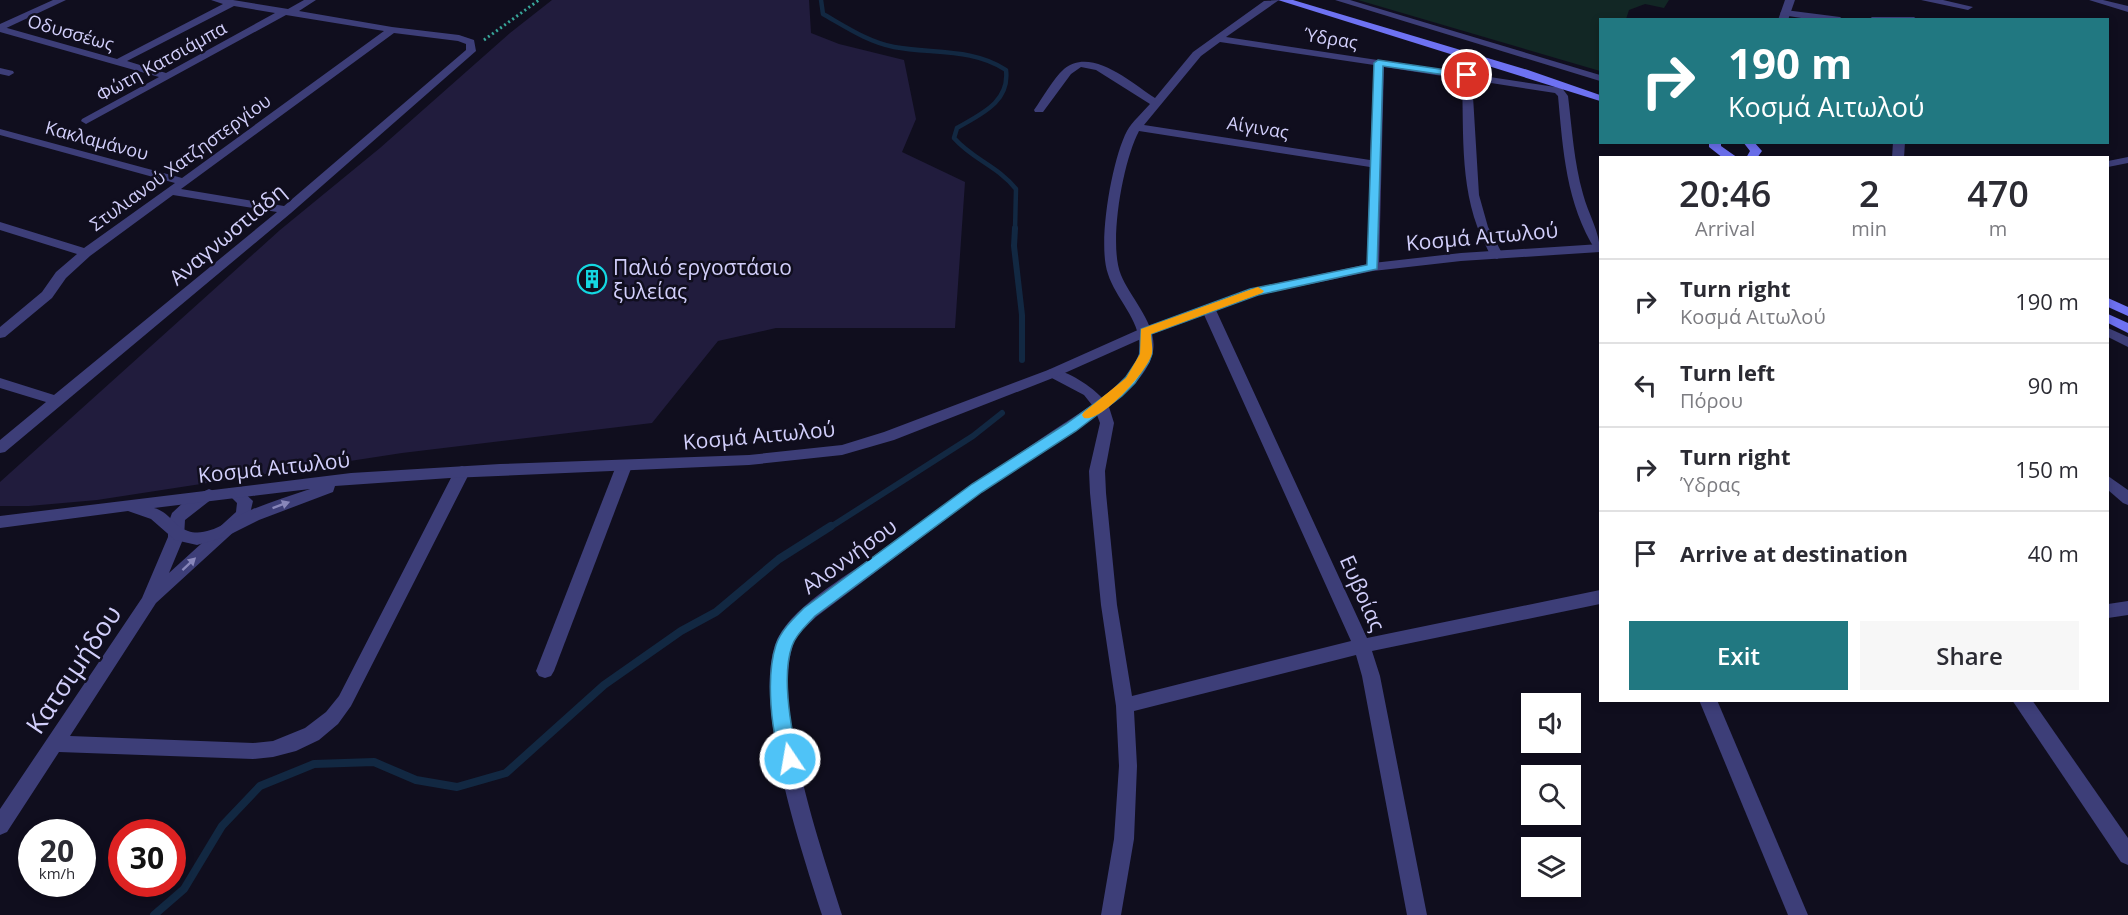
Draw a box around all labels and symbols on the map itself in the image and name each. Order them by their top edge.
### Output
street label: Οδυσσέως [25,8,117,56]
street label: Φώτη Κατσιάμπα [92,15,230,107]
street label: Ύδρας [1301,22,1360,54]
pin [1441,49,1492,100]
street label: Στυλιανού Χατζηστεργίου [85,88,275,236]
street label: Αίγινας [1225,110,1291,144]
street label: Κακλαμάνου [43,115,151,165]
street label: Αναγνωστιάδη [163,177,291,291]
street label: Κοσμά Αιτωλού [1405,215,1559,257]
place label: Παλιό εργοστάσιο ξυλείας [613,253,792,305]
building icon: Παλιό εργοστάσιο ξυλείας [576,263,608,295]
street label: Κοσμά Αιτωλού [682,414,836,456]
street label: Κοσμά Αιτωλού [197,445,351,489]
one-way arrow [272,500,290,510]
street label: Αλοννήσου [796,512,902,600]
street label: Ευβοίας [1334,551,1392,635]
one-way arrow [181,557,196,571]
street label: Κατσιμήδου [17,598,129,740]
position arrow [758,727,822,791]
speed limit sign: 30 [108,819,186,897]

